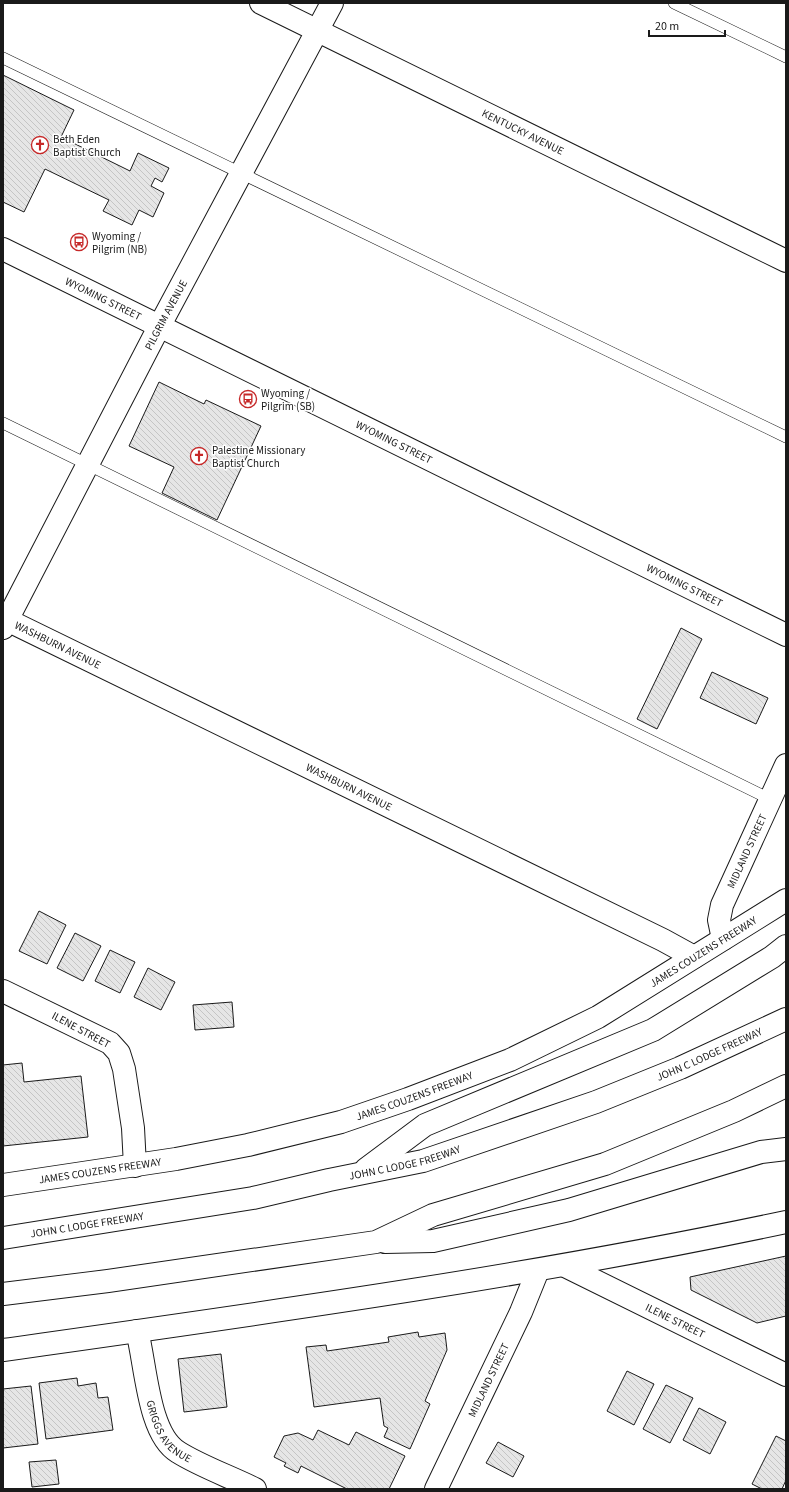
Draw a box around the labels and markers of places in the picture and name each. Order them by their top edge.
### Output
place label: Beth Eden Baptist Church [53,132,121,160]
church icon: Beth Eden Baptist Church [30,135,50,155]
place label: Wyoming / Pilgrim (NB) [92,229,147,257]
bus stop icon: Wyoming / Pilgrim (NB) [69,232,89,252]
place label: Wyoming / Pilgrim (SB) [261,386,315,414]
bus stop icon: Wyoming / Pilgrim (SB) [238,389,258,409]
place label: Palestine Missionary Baptist Church [212,443,305,471]
church icon: Palestine Missionary Baptist Church [189,446,209,466]

